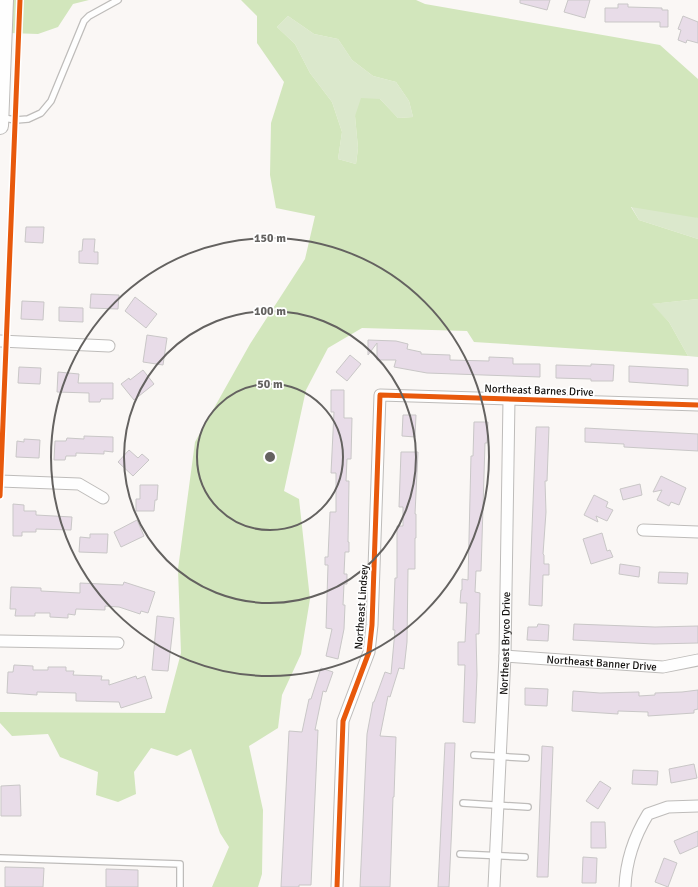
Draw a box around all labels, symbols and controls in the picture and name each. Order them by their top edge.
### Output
text: 150 m [254,231,286,246]
text: 100 m [254,304,286,319]
text: 50 m [257,377,283,392]
street label: Northeast Barnes Drive [484,382,594,399]
centre of rings [263,450,277,464]
street label: Northeast Lindsey [352,563,371,650]
street label: Northeast Bryco Drive [497,591,513,695]
street label: Northeast Banner Drive [546,653,657,674]

